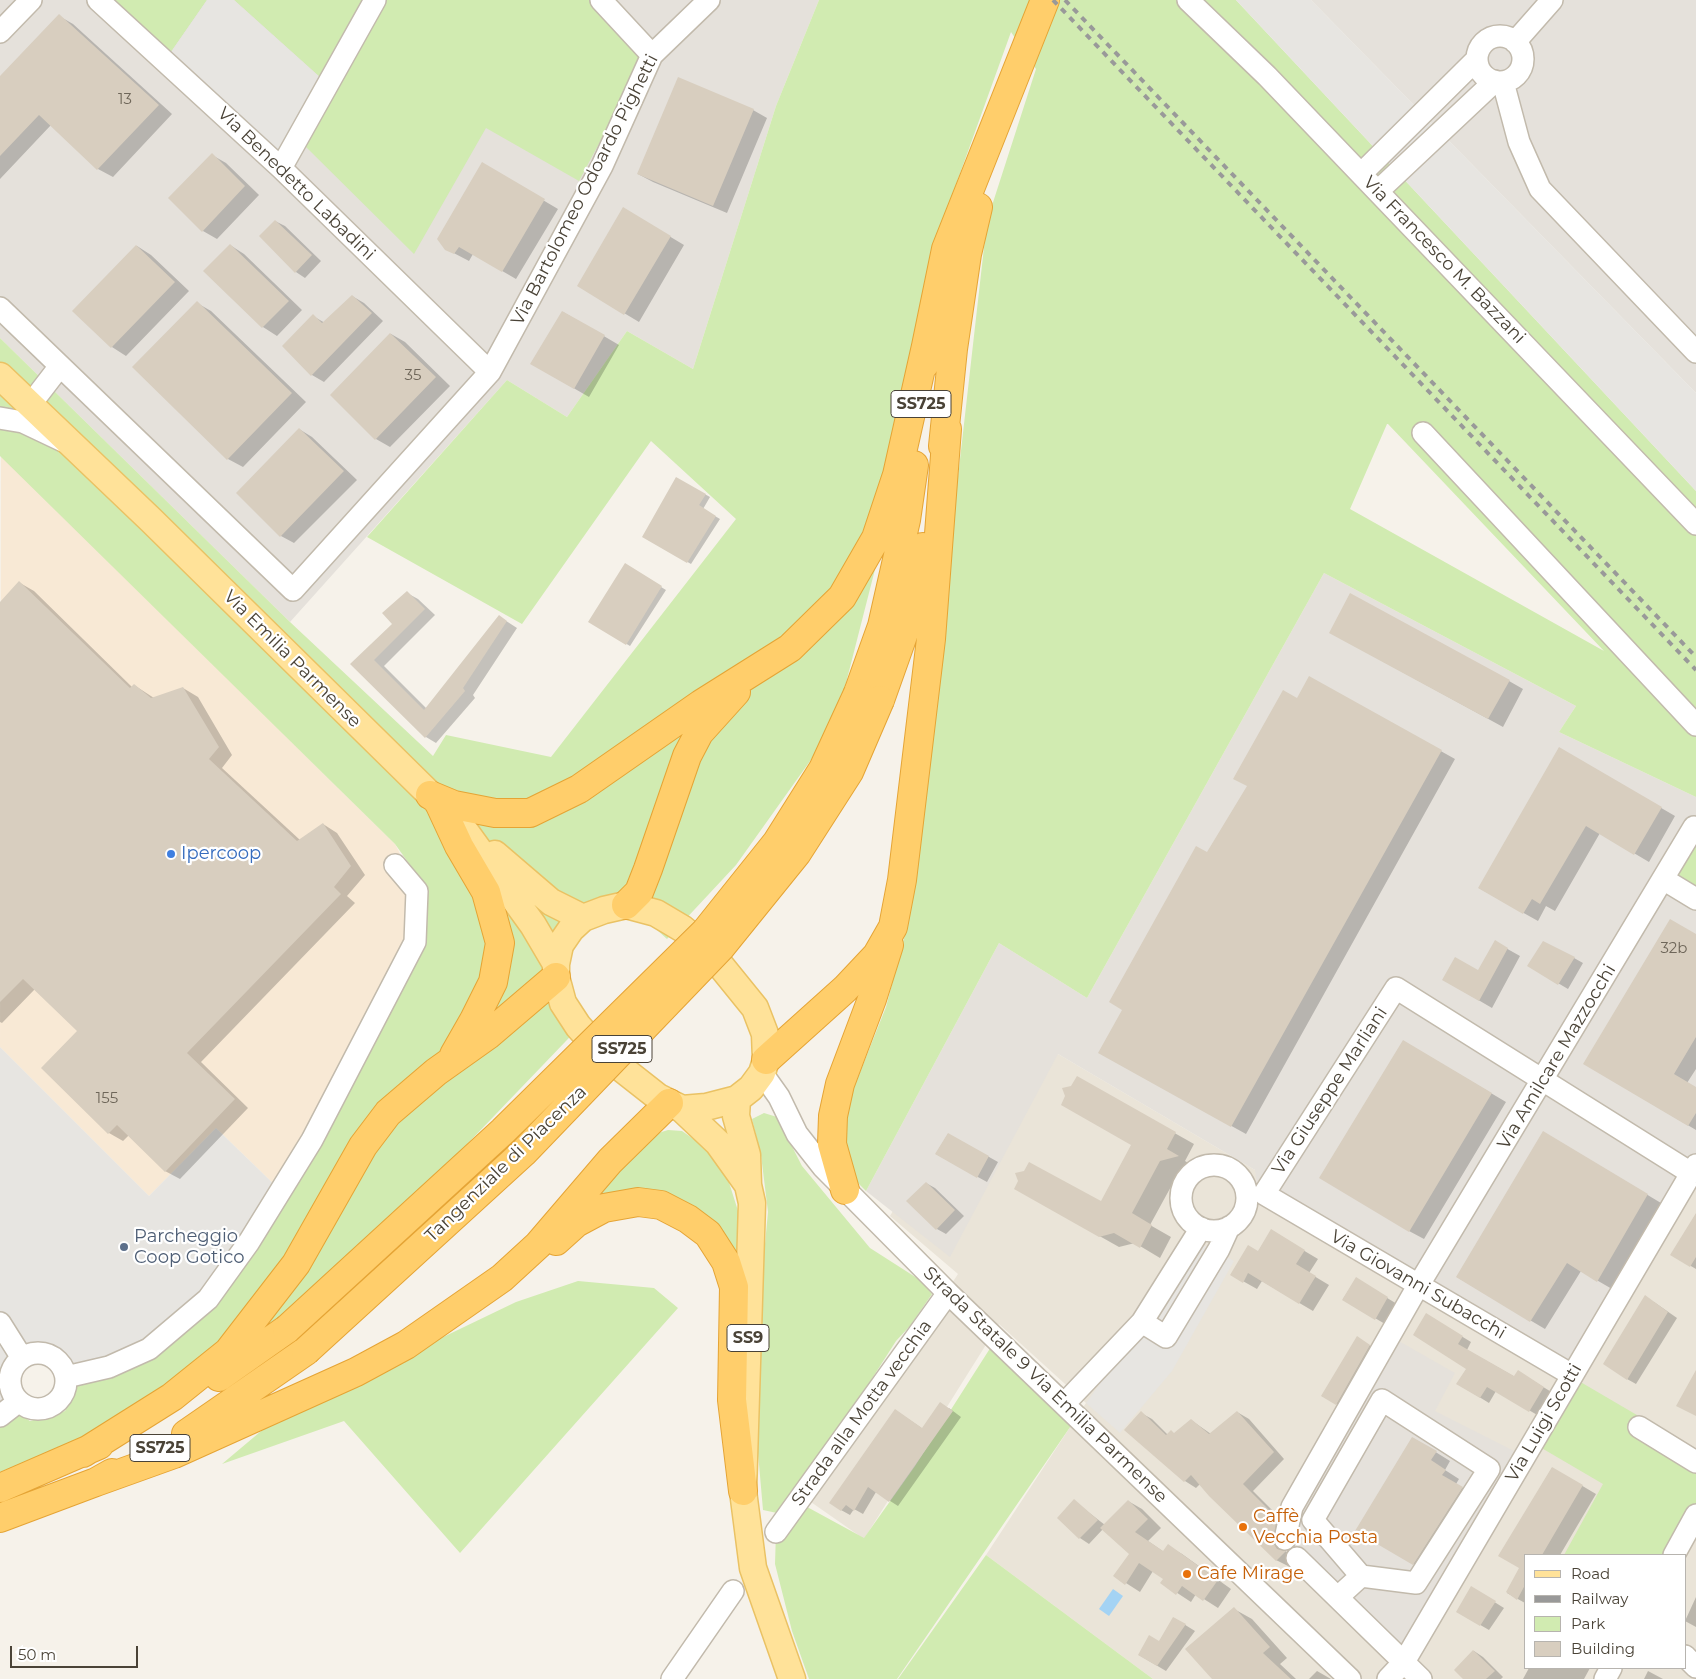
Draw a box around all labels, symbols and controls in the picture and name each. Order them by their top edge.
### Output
street label: Via Bartolomeo Odoardo Pighetti [507,51,663,329]
house number: 13 [118,91,132,109]
street label: Via Benedetto Labadini [213,103,379,265]
street label: Via Francesco M. Bazzani [1358,172,1530,348]
house number: 35 [405,367,421,385]
road number: SS725 [891,390,951,418]
street label: Via Emilia Parmense [219,586,365,732]
place label: Ipercoop [181,843,261,865]
marker: Ipercoop [165,848,177,860]
house number: 32b [1660,940,1688,958]
street label: Via Amilcare Mazzocchi [1493,961,1621,1153]
street label: Via Giuseppe Marliani [1268,1003,1392,1179]
road number: SS725 [592,1036,652,1062]
street label: Tangenziale di Piacenza [421,1081,591,1247]
house number: 155 [96,1090,118,1108]
place label: Parcheggio Coop Gotico [134,1226,244,1268]
street label: Via Giovanni Subacchi [1326,1226,1510,1344]
marker: Parcheggio Coop Gotico [118,1241,130,1253]
street label: Strada Statale 9 Via Emilia Parmense [918,1262,1172,1508]
street label: Strada alla Motta vecchia [787,1316,937,1510]
road number: SS9 [727,1325,769,1352]
street label: Via Luigi Scotti [1501,1360,1587,1486]
road number: SS725 [130,1435,190,1462]
place label: Caffè Vecchia Posta [1253,1506,1378,1548]
marker: Caffè Vecchia Posta [1237,1521,1249,1533]
legend [1524,1554,1686,1669]
place label: Cafe Mirage [1197,1563,1304,1585]
text: Road [1571,1564,1610,1583]
marker: Cafe Mirage [1181,1568,1193,1580]
text: Railway [1571,1589,1628,1608]
text: Park [1571,1614,1605,1633]
scale bar [12,1636,140,1668]
text: Building [1571,1639,1635,1658]
text: 50 m [18,1645,56,1664]

